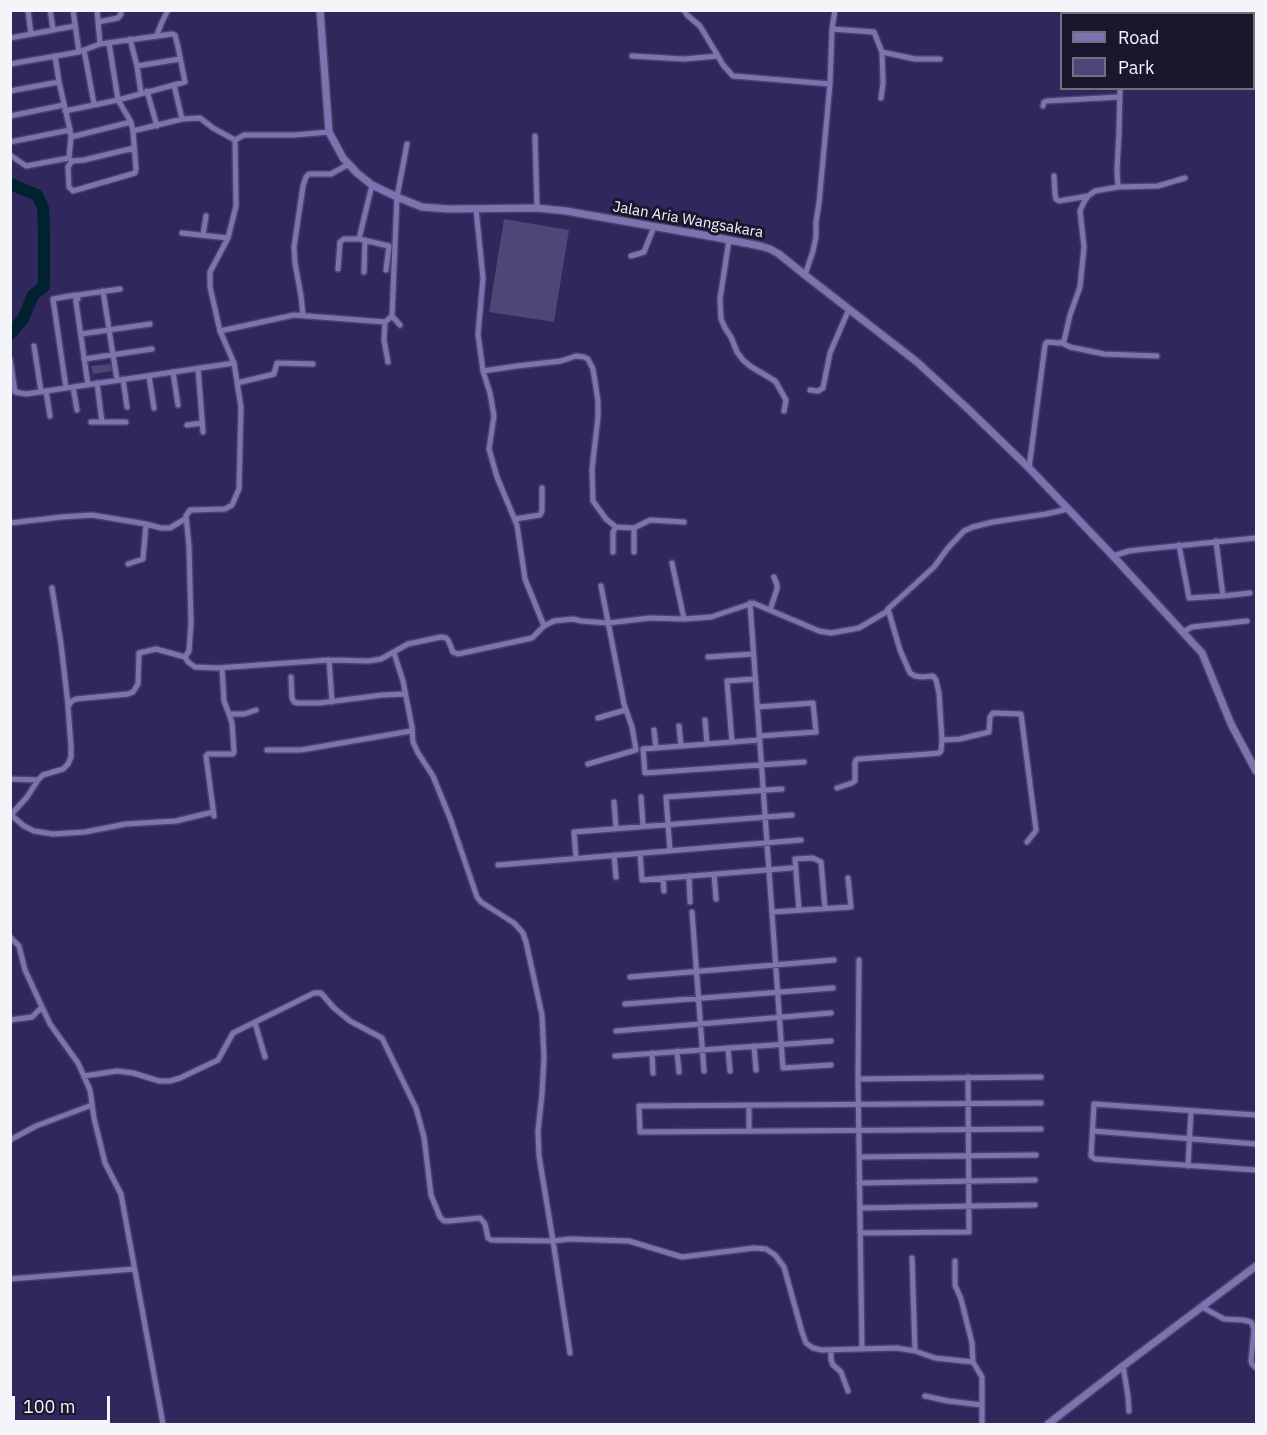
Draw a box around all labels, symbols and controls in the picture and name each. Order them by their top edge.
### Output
legend [1060,12,1255,90]
text: Road [1118,26,1159,49]
text: Park [1118,56,1154,79]
street label: Jalan Aria Wangsakara [611,198,765,242]
scale bar [15,1384,112,1422]
text: 100 m [23,1395,75,1418]

